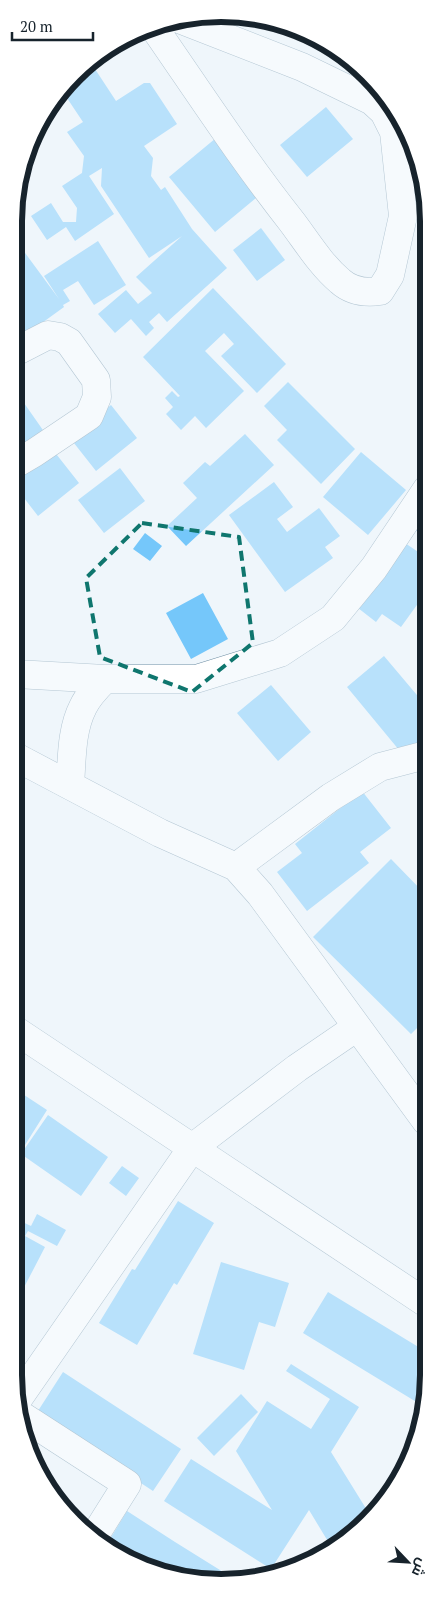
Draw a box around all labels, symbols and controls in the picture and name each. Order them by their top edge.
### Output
scale bar [12,10,94,42]
text: 20 m [20,16,53,36]
north arrow [383,1537,433,1587]
text: ش [408,1556,433,1580]

